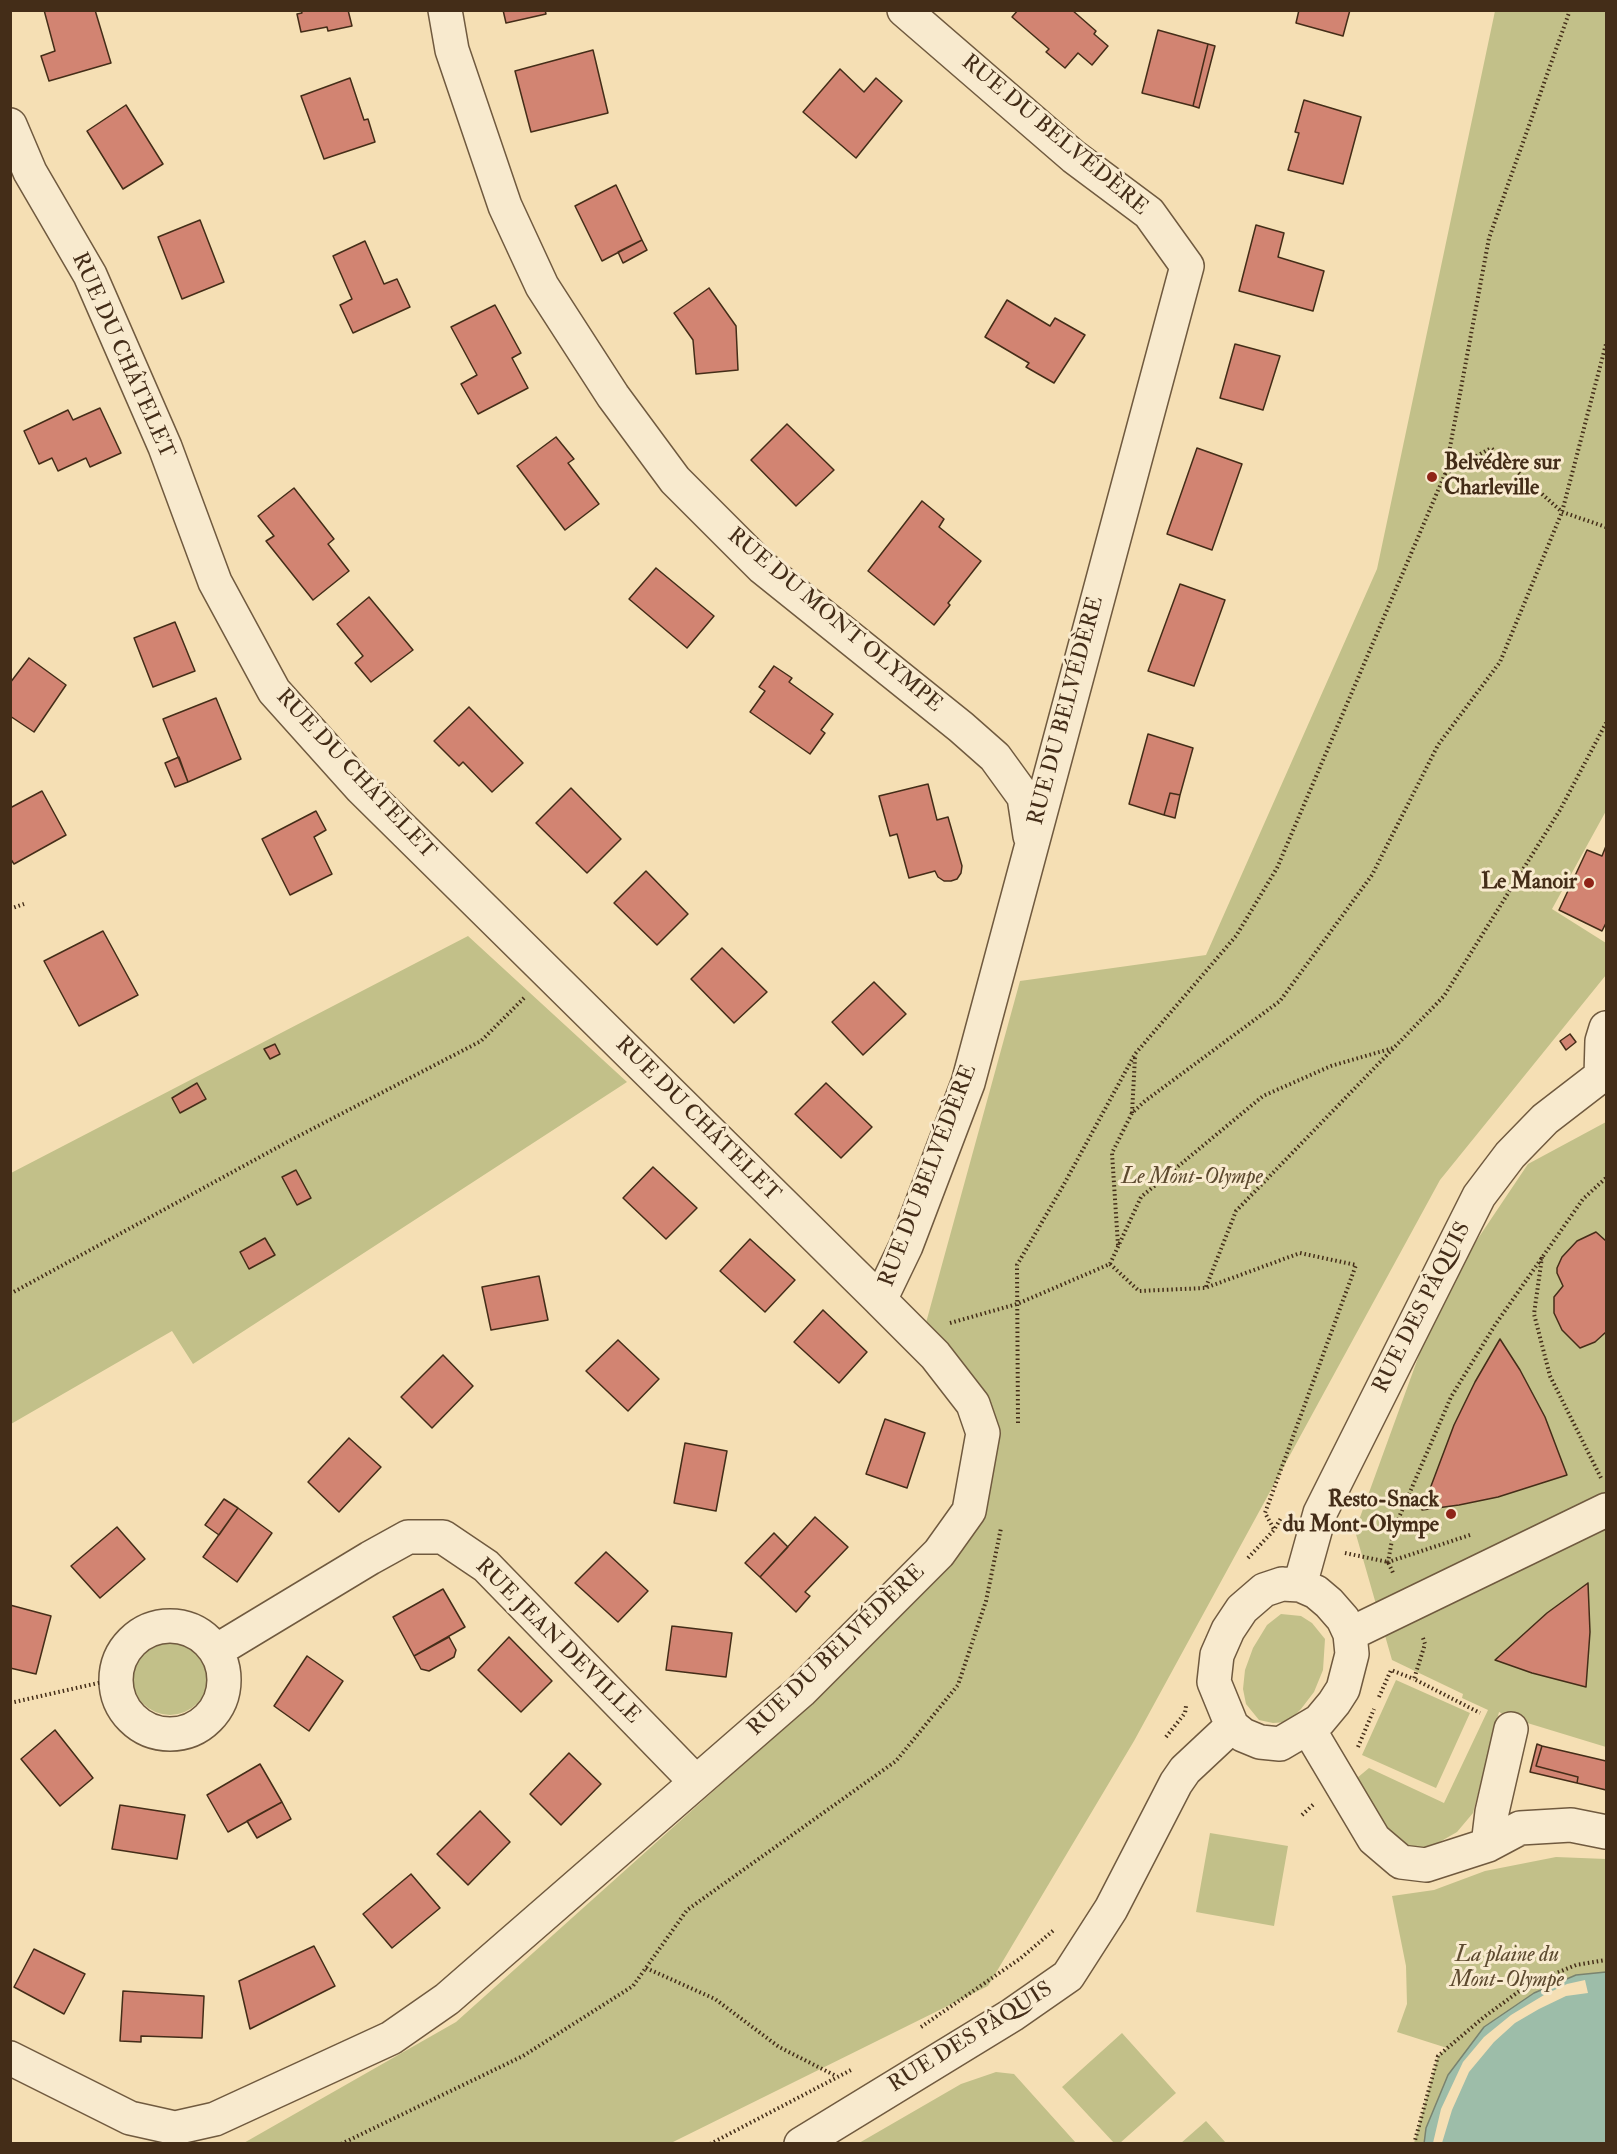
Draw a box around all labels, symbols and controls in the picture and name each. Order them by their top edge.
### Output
street label: RUE DU BELVÉDÈRE [955,50,1153,222]
street label: RUE DU CHÂTELET [65,249,179,463]
place label: Belvédère sur Charleville [1444,451,1561,502]
marker: Belvédère sur Charleville [1425,470,1439,484]
street label: RUE DU MONT OLYMPE [721,523,947,719]
street label: RUE DU BELVÉDÈRE [1024,594,1110,828]
street label: RUE DU CHÂTELET [269,685,441,865]
place label: Le Manoir [1481,870,1577,896]
marker: Le Manoir [1582,876,1596,890]
street label: RUE DU CHÂTELET [609,1032,785,1208]
street label: RUE DU BELVÉDÈRE [874,1061,984,1291]
park label: Le Mont-Olympe [1121,1165,1263,1191]
street label: RUE DES PÂQUIS [1368,1218,1478,1398]
place label: Resto-Snack du Mont-Olympe [1283,1488,1439,1540]
marker: Resto-Snack du Mont-Olympe [1444,1507,1458,1521]
street label: RUE JEAN DEVILLE [469,1554,645,1730]
street label: RUE DU BELVÉDÈRE [743,1560,931,1742]
park label: La plaine du Mont-Olympe [1450,1943,1564,1994]
street label: RUE DES PÂQUIS [884,1977,1058,2099]

